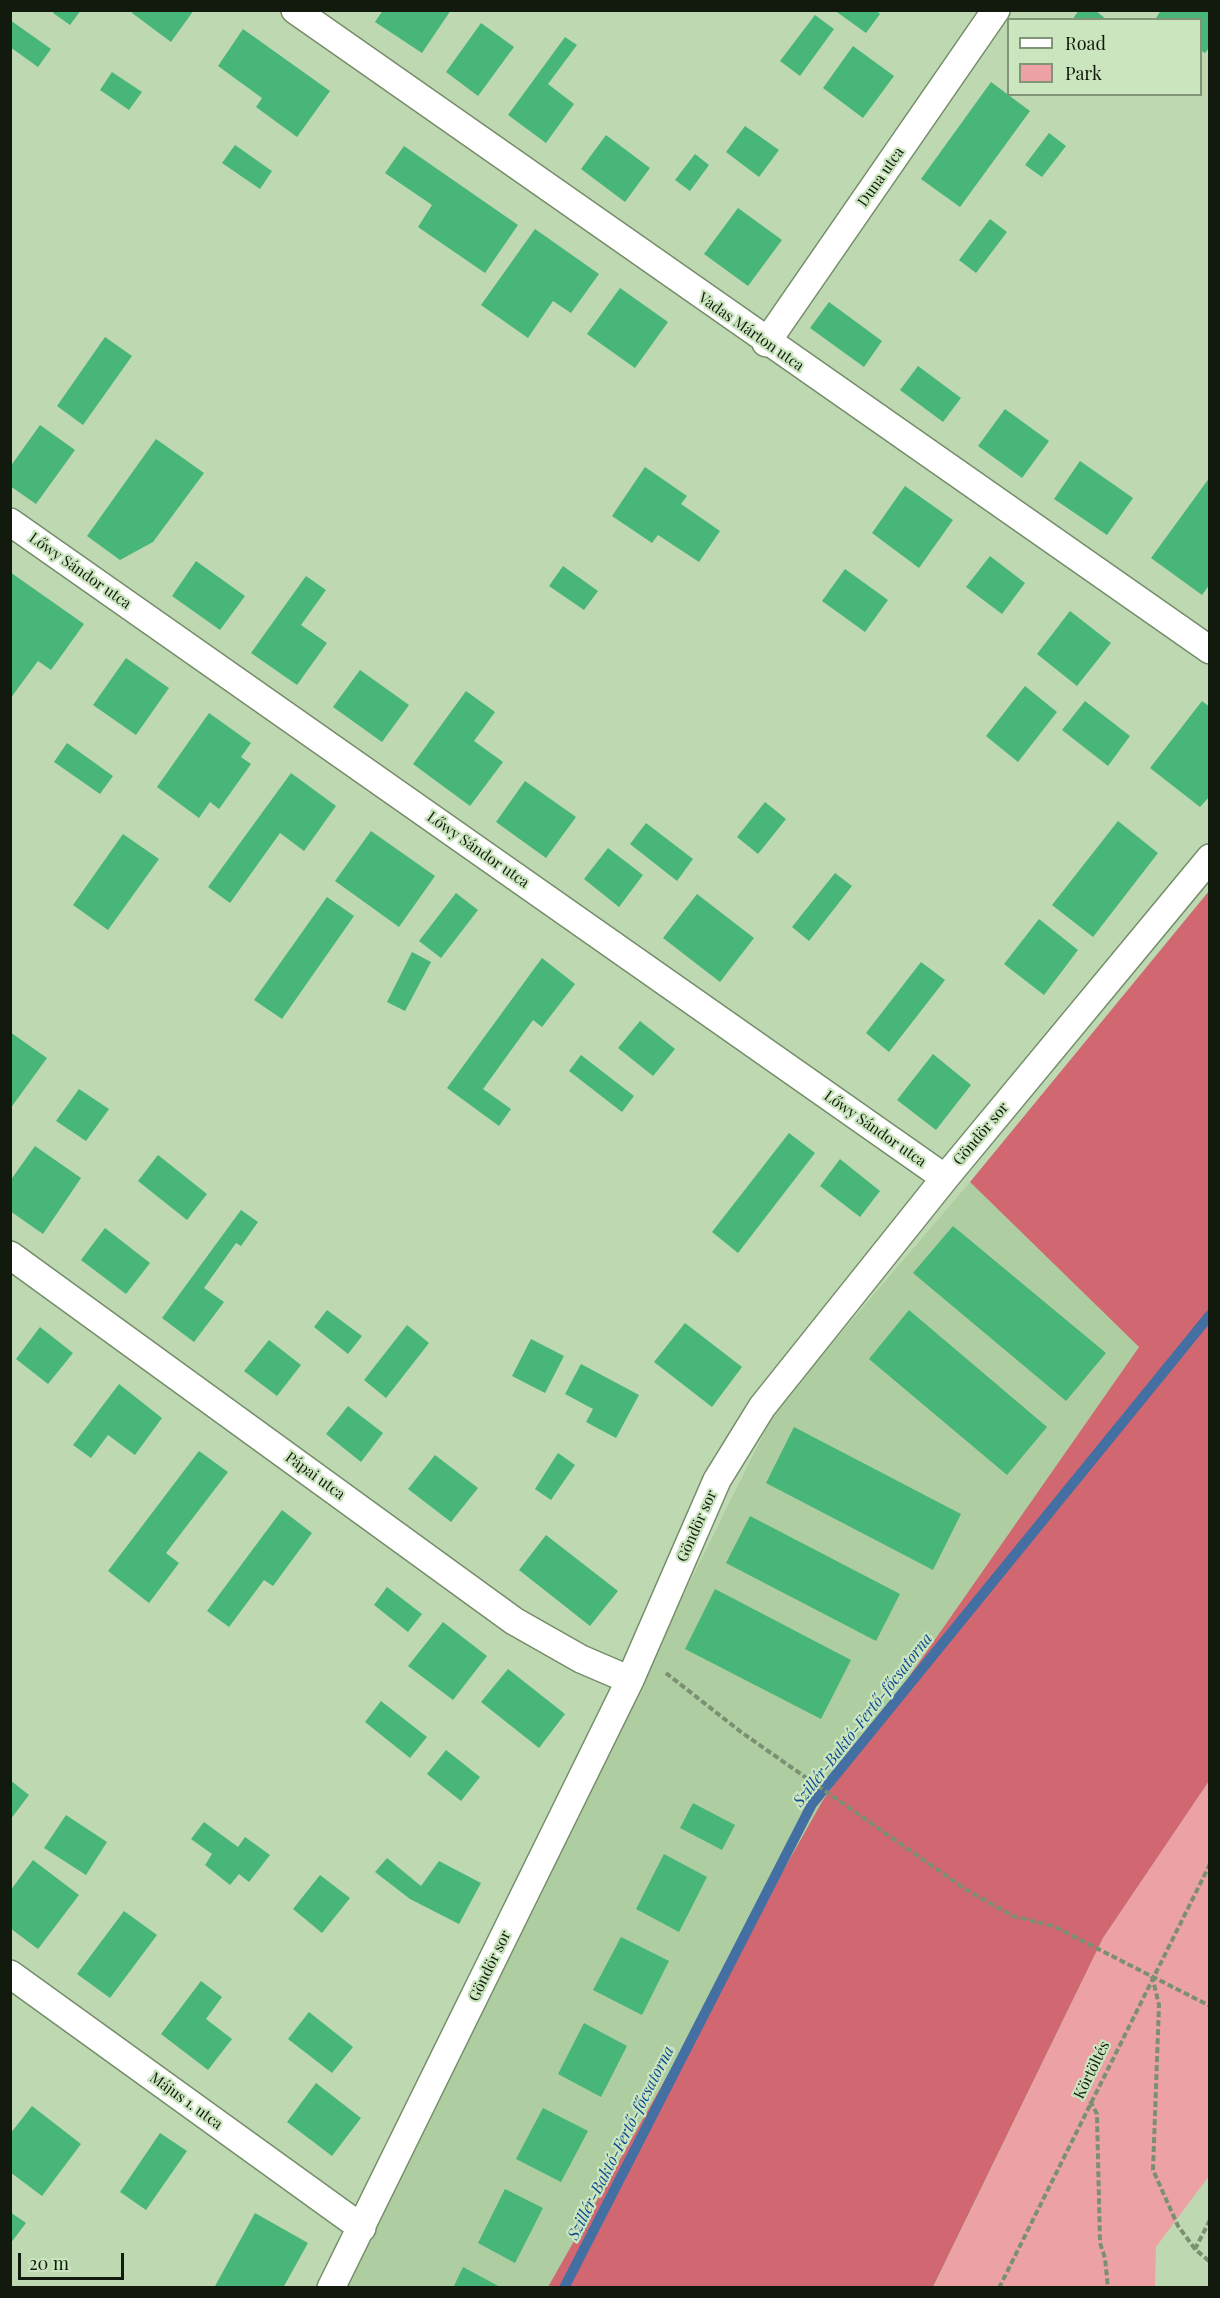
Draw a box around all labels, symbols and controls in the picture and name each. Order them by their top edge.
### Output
legend [1007,18,1202,96]
text: Road [1065,31,1106,55]
text: Park [1065,61,1102,85]
street label: Duna utca [854,144,908,210]
street label: Vadas Márton utca [695,289,807,375]
street label: Lőwy Sándor utca [26,529,134,613]
street label: Lőwy Sándor utca [424,808,532,892]
street label: Lőwy Sándor utca [821,1087,929,1171]
street label: Göndör sor [949,1099,1013,1169]
street label: Pápai utca [282,1448,348,1504]
street label: Göndör sor [673,1487,721,1565]
water label: Szillér-Baktó-Fertő-főcsatorna [789,1629,937,1811]
street label: Göndör sor [465,1928,515,2004]
street label: Körtöltés [1070,2038,1114,2102]
water label: Szillér-Baktó-Fertő-főcsatorna [564,2043,678,2243]
street label: Május 1. utca [146,2069,226,2133]
scale bar [21,2241,128,2279]
text: 20 m [29,2251,69,2275]

